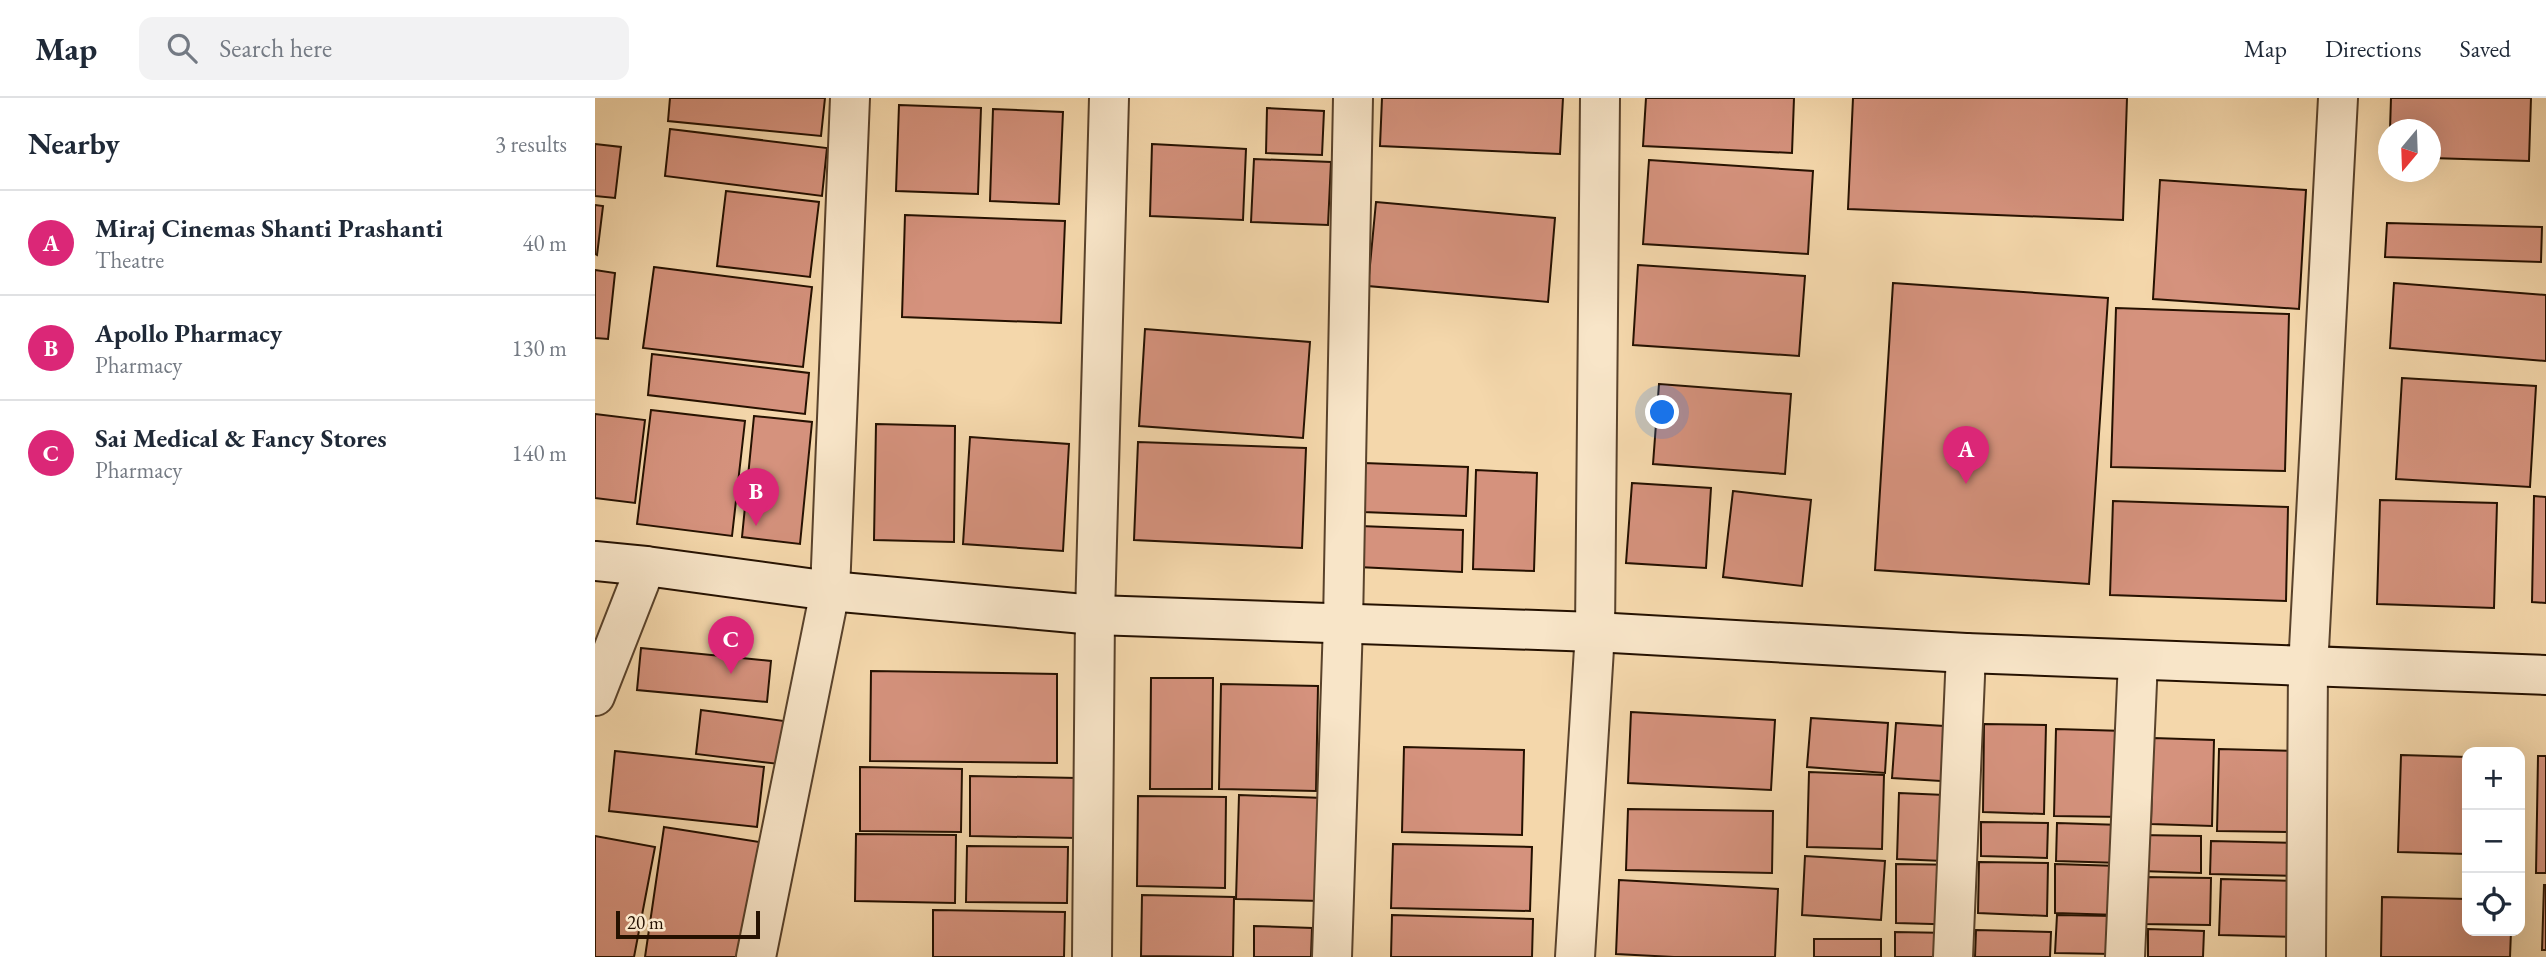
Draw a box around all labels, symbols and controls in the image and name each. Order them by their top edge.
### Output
search box [139,17,629,80]
text: Map [35,27,97,70]
icon: search [163,29,201,67]
text: Search here [219,31,332,65]
text: Map [2244,33,2287,64]
text: Directions [2325,33,2422,64]
text: Saved [2460,33,2511,64]
north arrow [2378,119,2441,182]
text: Nearby [28,124,120,163]
text: 3 results [495,129,567,159]
text: Miraj Cinemas Shanti Prashanti [95,211,443,245]
text: A [43,228,59,258]
text: 40 m [522,228,567,258]
text: Theatre [95,245,164,275]
text: Apollo Pharmacy [95,316,282,350]
text: B [44,333,58,363]
text: 130 m [511,333,567,363]
text: Pharmacy [95,350,182,380]
your location [1645,395,1679,429]
text: Sai Medical & Fancy Stores [95,421,387,455]
pin: A [1943,426,1989,484]
text: C [43,438,59,468]
text: 140 m [511,438,567,468]
text: Pharmacy [95,455,182,485]
pin: B [733,468,779,526]
pin: C [708,616,754,674]
map controls [2462,747,2525,936]
button: + [2462,747,2525,810]
button: − [2462,810,2525,873]
button: locate [2462,873,2525,936]
scale bar [616,908,759,940]
text: 20 m [627,910,664,935]

